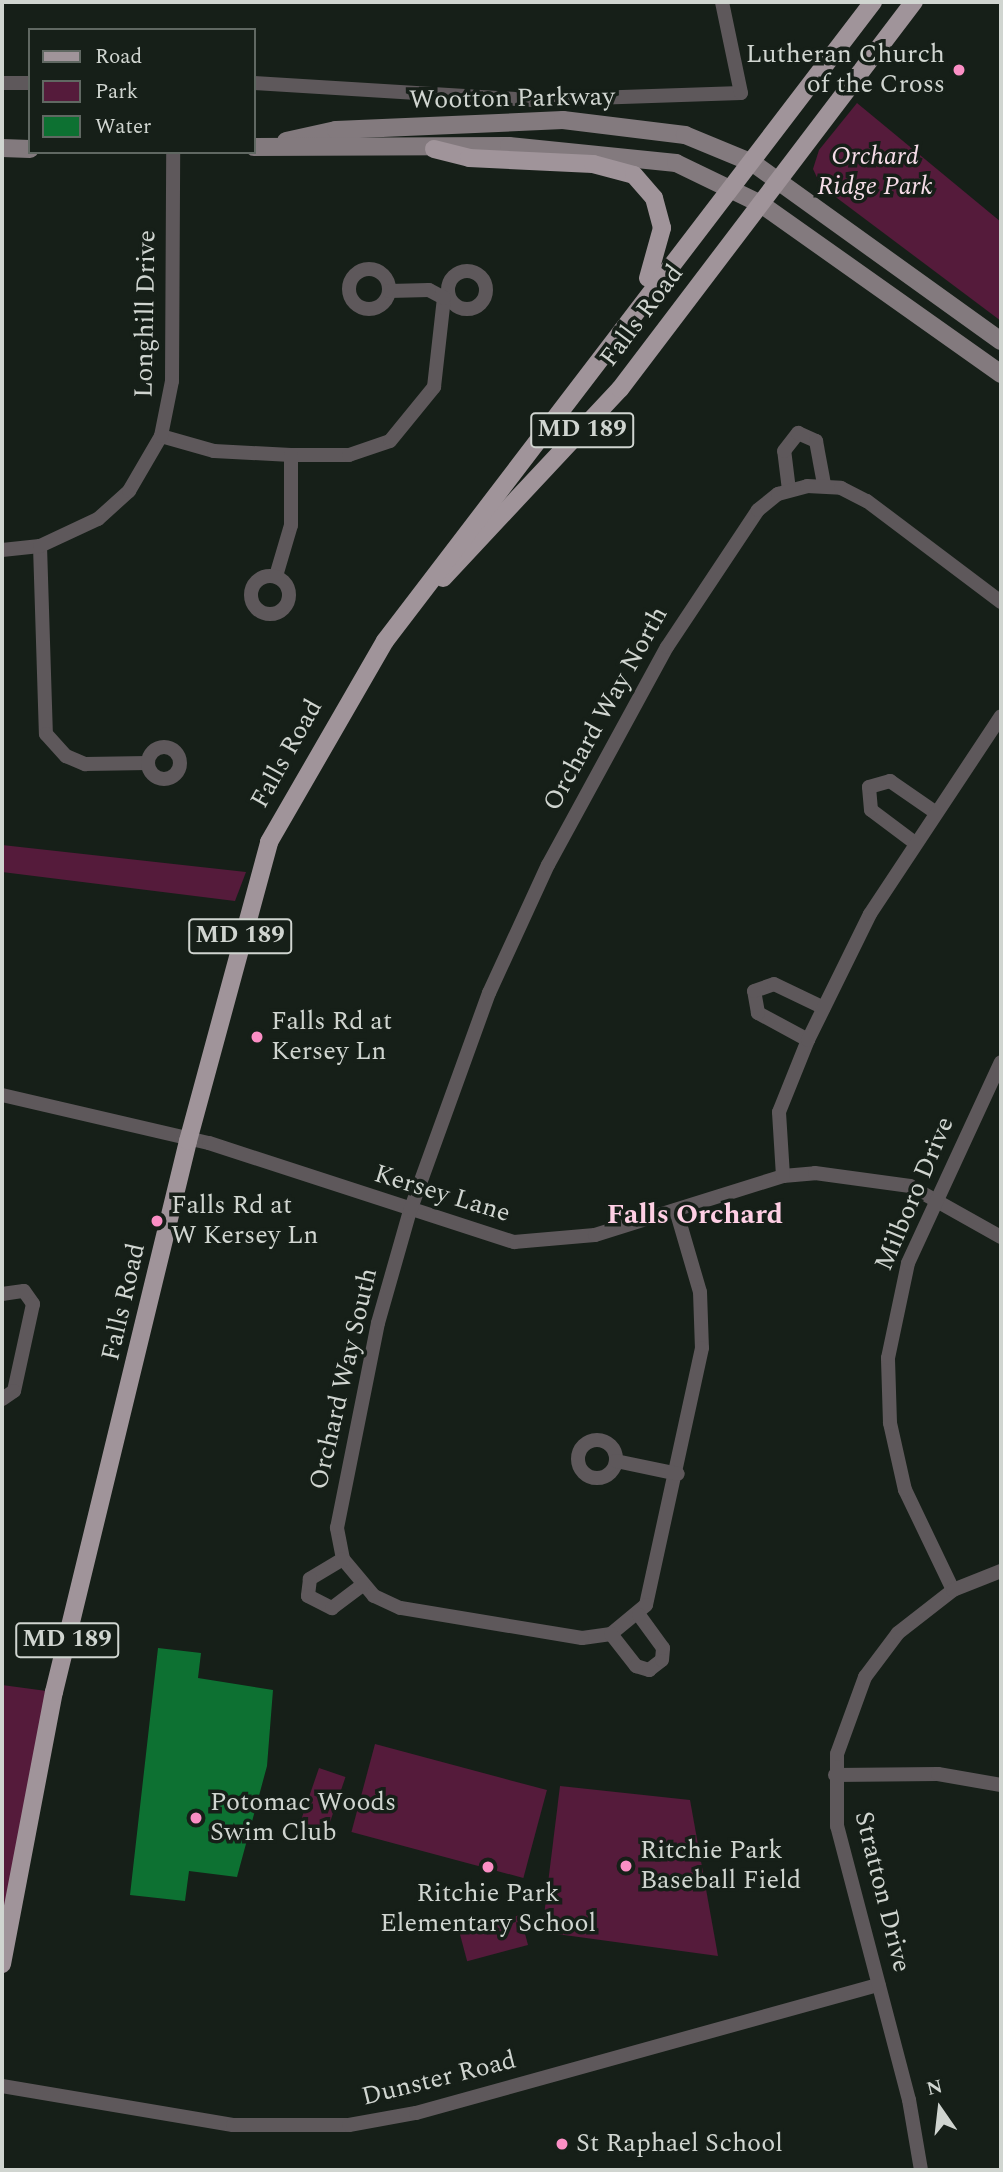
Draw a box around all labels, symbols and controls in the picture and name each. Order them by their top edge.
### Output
legend [28,28,256,154]
place label: Lutheran Church of the Cross [746,39,945,100]
text: Road [95,41,142,73]
marker: Lutheran Church of the Cross [951,62,967,78]
text: Park [95,76,138,108]
street label: Wootton Parkway [409,82,615,116]
text: Water [95,111,151,143]
park label: Orchard Ridge Park [817,141,933,202]
street label: Longhill Drive [129,230,163,398]
street label: Falls Road [594,259,690,373]
road number: MD 189 [530,410,634,450]
street label: Orchard Way North [537,601,675,817]
street label: Falls Road [244,694,330,814]
road number: MD 189 [188,916,292,956]
place label: Falls Rd at Kersey Ln [271,1006,392,1068]
marker: Falls Rd at Kersey Ln [249,1029,265,1045]
street label: Milboro Drive [869,1112,961,1276]
street label: Kersey Lane [370,1159,514,1229]
place label: Falls Rd at W Kersey Ln [171,1190,318,1252]
district label: Falls Orchard [607,1198,783,1232]
marker: Falls Rd at W Kersey Ln [149,1213,165,1229]
street label: Falls Road [95,1240,153,1364]
street label: Orchard Way South [303,1265,385,1493]
road number: MD 189 [14,1620,119,1660]
place label: Potomac Woods Swim Club [210,1787,396,1848]
street label: Stratton Drive [847,1808,917,1976]
marker: Potomac Woods Swim Club [188,1810,204,1826]
place label: Ritchie Park Baseball Field [640,1835,801,1896]
marker: Ritchie Park Baseball Field [618,1858,634,1874]
marker: Ritchie Park Elementary School [480,1859,496,1875]
place label: Ritchie Park Elementary School [380,1878,596,1940]
street label: Dunster Road [359,2045,519,2113]
text: N [924,2072,946,2104]
north arrow [905,2074,975,2144]
place label: St Raphael School [576,2128,783,2160]
marker: St Raphael School [554,2136,570,2152]

